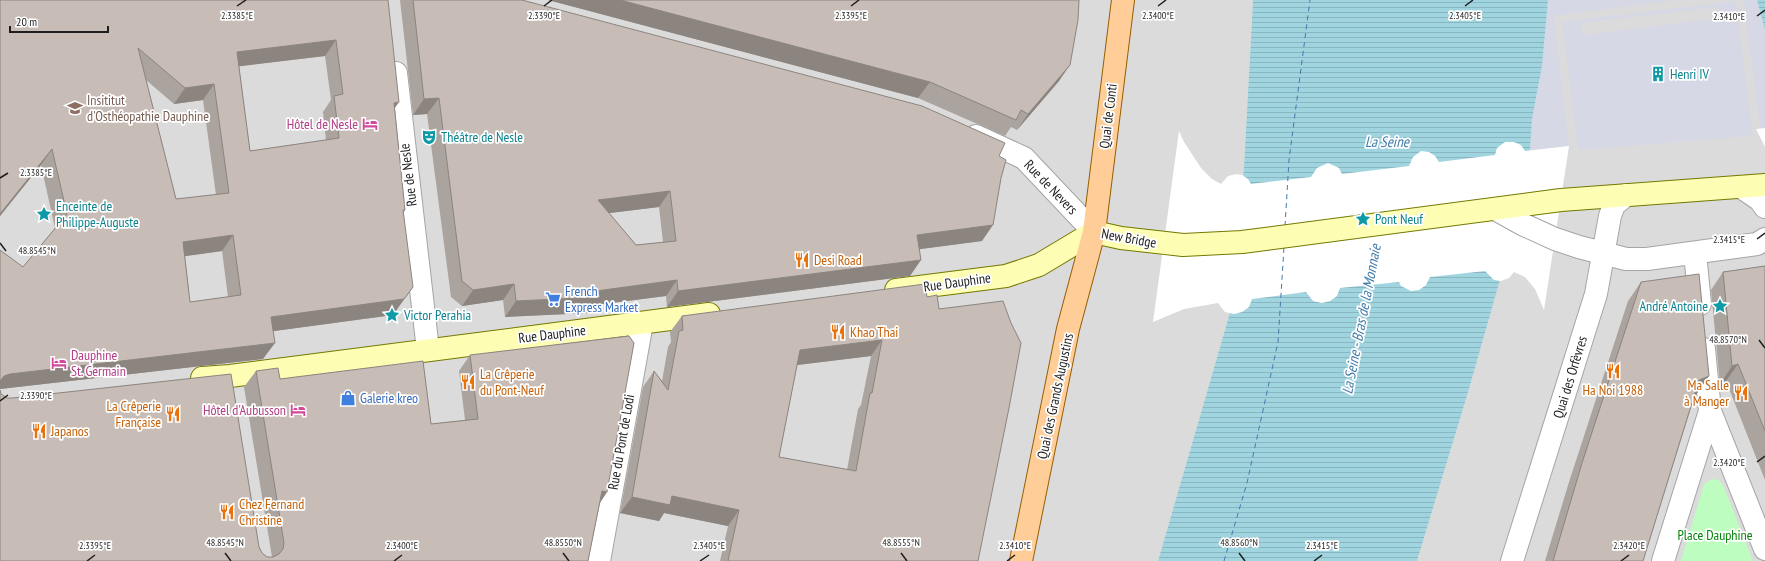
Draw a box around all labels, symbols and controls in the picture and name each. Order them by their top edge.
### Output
scale bar [10,8,108,34]
text: 2.3385°E [221,9,253,22]
text: 2.3390°E [528,9,560,22]
text: 2.3395°E [835,9,867,22]
text: 2.3400°E [1142,9,1174,22]
text: 2.3405°E [1449,9,1481,22]
text: 2.3410°E [1713,10,1745,23]
text: 20 m [16,14,37,29]
building icon: Henri IV [1649,65,1667,83]
place label: Henri IV [1670,65,1710,83]
street label: Quai de Conti [1095,82,1121,150]
place label: Insititut d'Osthéopathie Dauphine [87,91,209,125]
school or university icon: Insititut d'Osthéopathie Dauphine [66,99,84,117]
place label: Hôtel de Nesle [287,115,358,133]
hotel icon: Hôtel de Nesle [361,115,379,133]
theatre icon: Théâtre de Nesle [420,128,438,146]
place label: Théâtre de Nesle [441,128,523,146]
water label: La Seine [1365,132,1410,151]
street label: Rue de Nesle [395,142,421,208]
street label: Rue de Nevers [1020,156,1082,218]
text: 2.3385°E [20,166,52,179]
place label: Enceinte de Philippe-Auguste [56,197,139,231]
place icon: Enceinte de Philippe-Auguste [35,205,53,223]
place icon: Pont Neuf [1354,210,1372,228]
place label: Pont Neuf [1375,210,1423,228]
street label: New Bridge [1100,224,1158,252]
text: 2.3415°E [1713,233,1745,246]
water label: La Seine - Bras de la Monnaie [1337,242,1385,395]
text: 48.8545°N [18,244,56,257]
restaurant icon: Desi Road [793,251,811,269]
place label: Desi Road [814,251,862,269]
street label: Rue Dauphine [922,268,992,296]
place label: French Express Market [565,282,638,316]
supermarket icon: French Express Market [544,290,562,308]
place label: André Antoine [1639,297,1708,315]
place icon: André Antoine [1711,297,1729,315]
place icon: Victor Perahia [383,306,401,324]
place label: Victor Perahia [403,306,471,324]
street label: Rue Dauphine [517,321,587,347]
restaurant icon: Khao Thai [829,323,847,341]
place label: Khao Thai [850,323,898,341]
street label: Quai des Grands Augustins [1033,331,1077,461]
street label: Quai des Orfèvres [1549,333,1591,420]
text: 48.8570°N [1709,333,1747,346]
place label: Dauphine St. Germain [71,346,126,380]
hotel icon: Dauphine St. Germain [50,354,68,372]
restaurant icon: Ha Noi 1988 [1604,362,1622,380]
place label: La Crêperie du Pont-Neuf [480,365,544,399]
restaurant icon: La Crêperie du Pont-Neuf [459,373,477,391]
place label: Ma Salle à Manger [1684,376,1729,410]
place label: Ha Noi 1988 [1583,381,1643,399]
restaurant icon: Ma Salle à Manger [1732,384,1750,402]
text: 2.3390°E [20,389,52,402]
shop icon: Galerie kreo [339,389,357,407]
place label: Galerie kreo [360,389,418,407]
street label: Rue du Pont de Lodi [604,393,638,491]
place label: La Crêperie Française [106,397,161,431]
place label: Hôtel d'Aubusson [203,401,286,419]
hotel icon: Hôtel d'Aubusson [289,401,307,419]
restaurant icon: La Crêperie Française [164,405,182,423]
restaurant icon: Japanos [30,422,48,440]
place label: Japanos [50,422,89,440]
text: 2.3420°E [1713,456,1745,469]
place label: Chez Fernand Christine [239,495,304,529]
restaurant icon: Chez Fernand Christine [218,503,236,521]
park label: Place Dauphine [1678,526,1753,544]
text: 48.8545°N [206,536,244,549]
text: 48.8550°N [544,536,582,549]
text: 48.8555°N [882,536,920,549]
text: 48.8560°N [1220,536,1258,549]
text: 2.3395°E [79,539,111,552]
text: 2.3400°E [386,539,418,552]
text: 2.3405°E [693,539,725,552]
text: 2.3410°E [999,539,1031,552]
text: 2.3415°E [1306,539,1338,552]
text: 2.3420°E [1613,539,1645,552]

